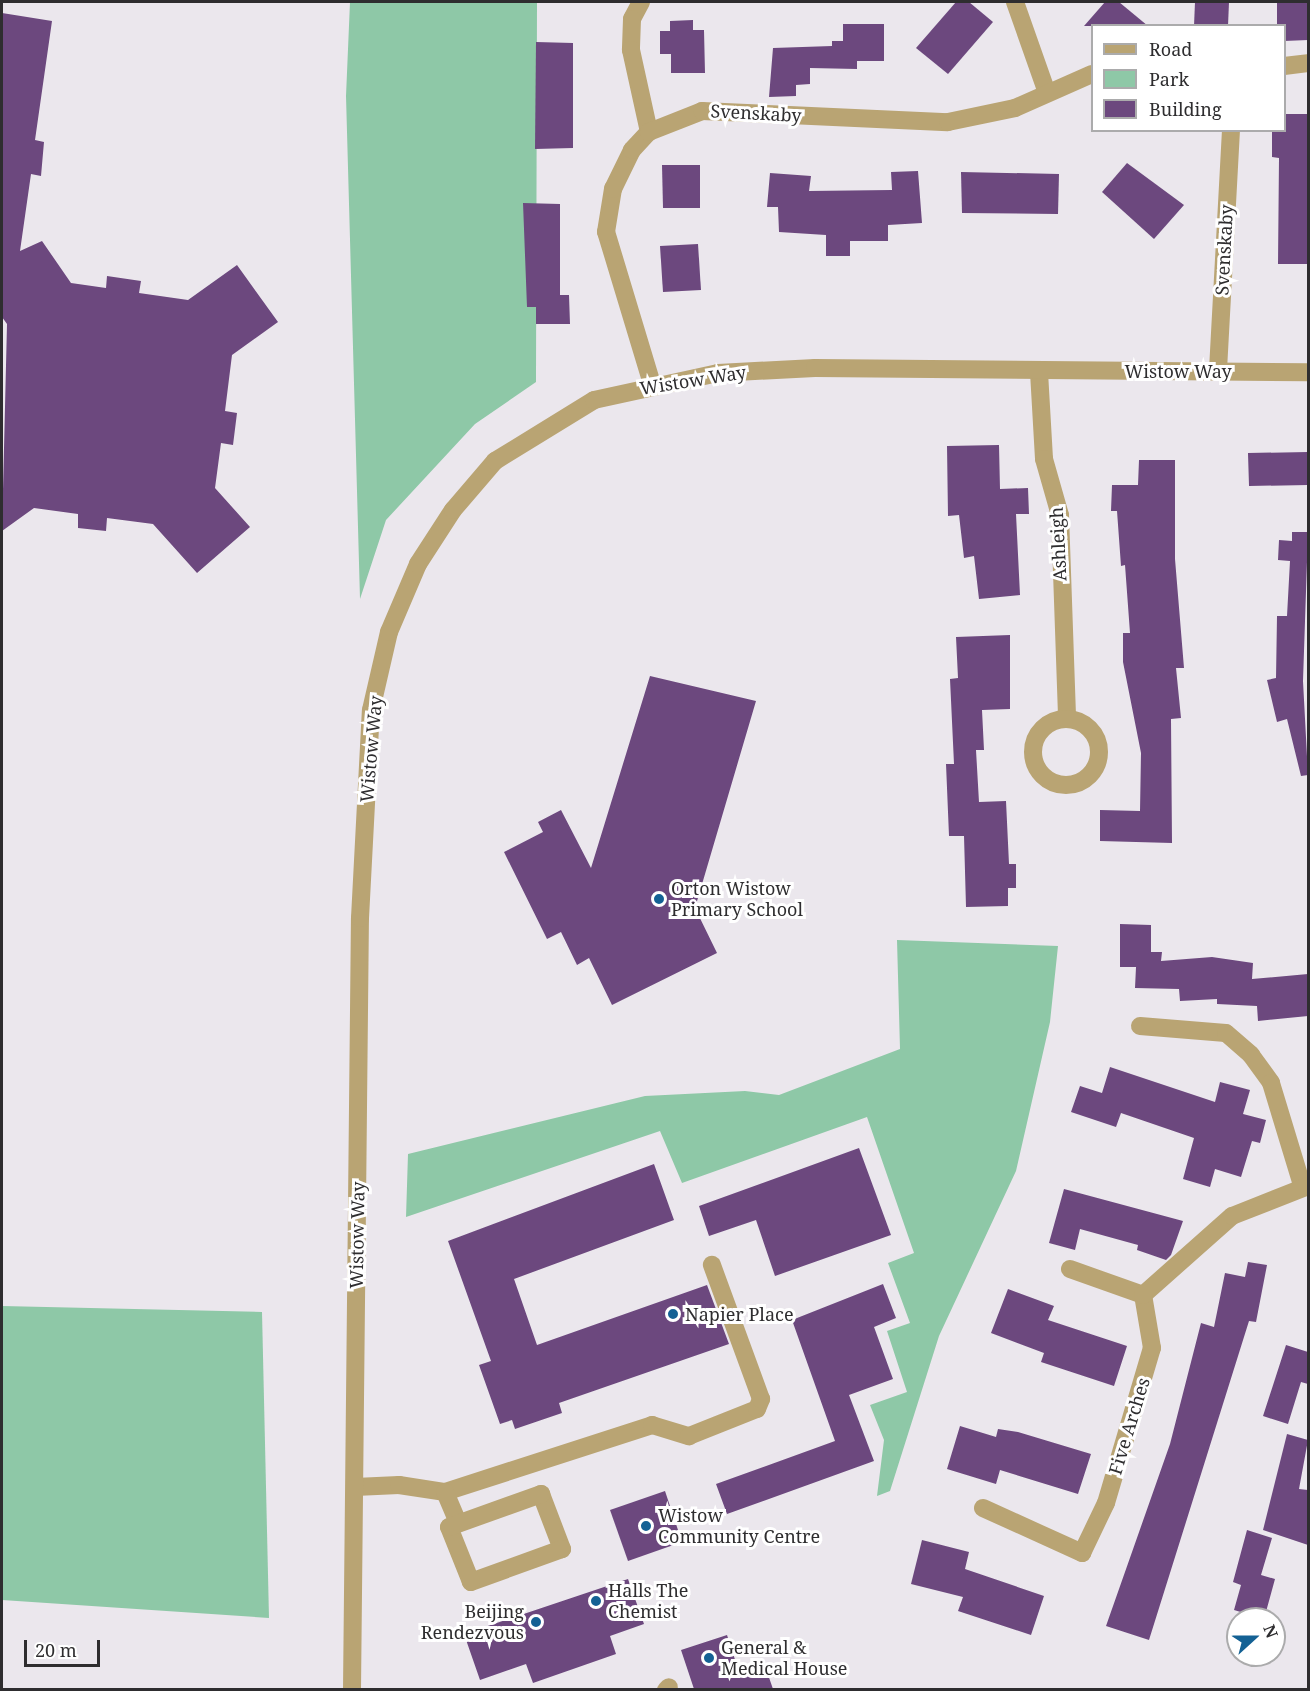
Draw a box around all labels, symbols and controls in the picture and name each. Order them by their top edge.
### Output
legend [1091,24,1286,132]
text: Road [1149,37,1192,61]
text: Park [1149,67,1189,91]
text: Building [1149,97,1222,121]
street label: Svenskaby [710,100,802,126]
street label: Svenskaby [1211,204,1237,296]
street label: Wistow Way [1124,360,1232,382]
street label: Wistow Way [638,361,748,399]
street label: Ashleigh [1045,506,1071,582]
street label: Wistow Way [356,695,386,803]
place label: Orton Wistow Primary School [671,878,803,920]
marker: Orton Wistow Primary School [652,892,666,906]
street label: Wistow Way [345,1181,369,1289]
place label: Napier Place [685,1303,794,1325]
marker: Napier Place [666,1307,680,1321]
street label: Five Arches [1104,1375,1154,1477]
place label: Wistow Community Centre [658,1505,820,1547]
marker: Wistow Community Centre [639,1519,653,1533]
place label: Halls The Chemist [608,1580,688,1622]
marker: Halls The Chemist [589,1594,603,1608]
place label: Beijing Rendezvous [421,1601,524,1644]
north arrow [1226,1607,1286,1667]
marker: Beijing Rendezvous [529,1615,543,1629]
text: N [1258,1621,1283,1641]
scale bar [27,1628,104,1666]
place label: General & Medical House [721,1637,847,1680]
text: 20 m [35,1638,77,1662]
marker: General & Medical House [702,1651,716,1665]

